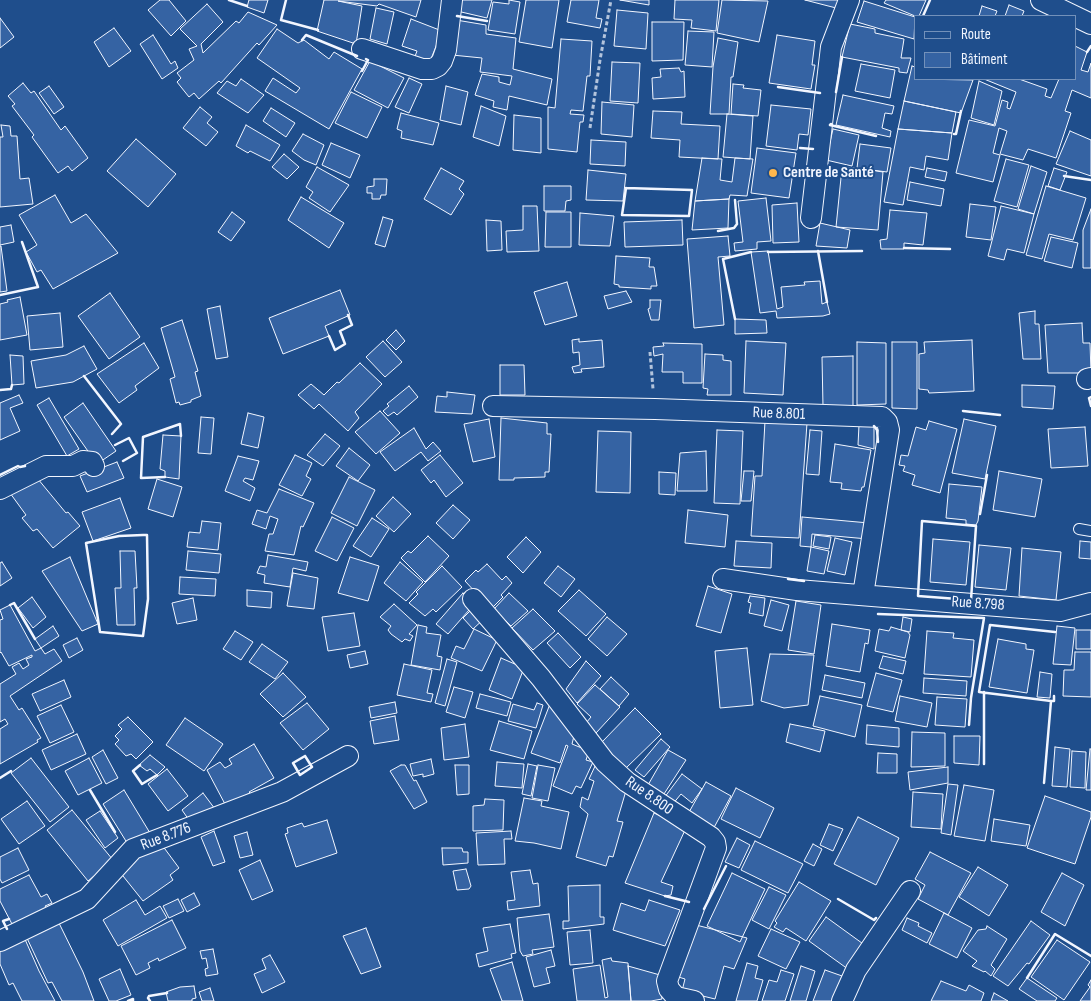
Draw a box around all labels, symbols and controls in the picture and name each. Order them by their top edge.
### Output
legend [914,15,1076,80]
text: Route [961,25,991,44]
text: Bâtiment [961,50,1008,69]
place label: Centre de Santé [783,163,874,183]
marker: Centre de Santé [767,167,779,179]
street label: Rue 8.801 [752,403,806,425]
street label: Rue 8.798 [951,593,1005,615]
street label: Rue 8.800 [621,773,677,819]
street label: Rue 8.776 [138,819,194,855]

